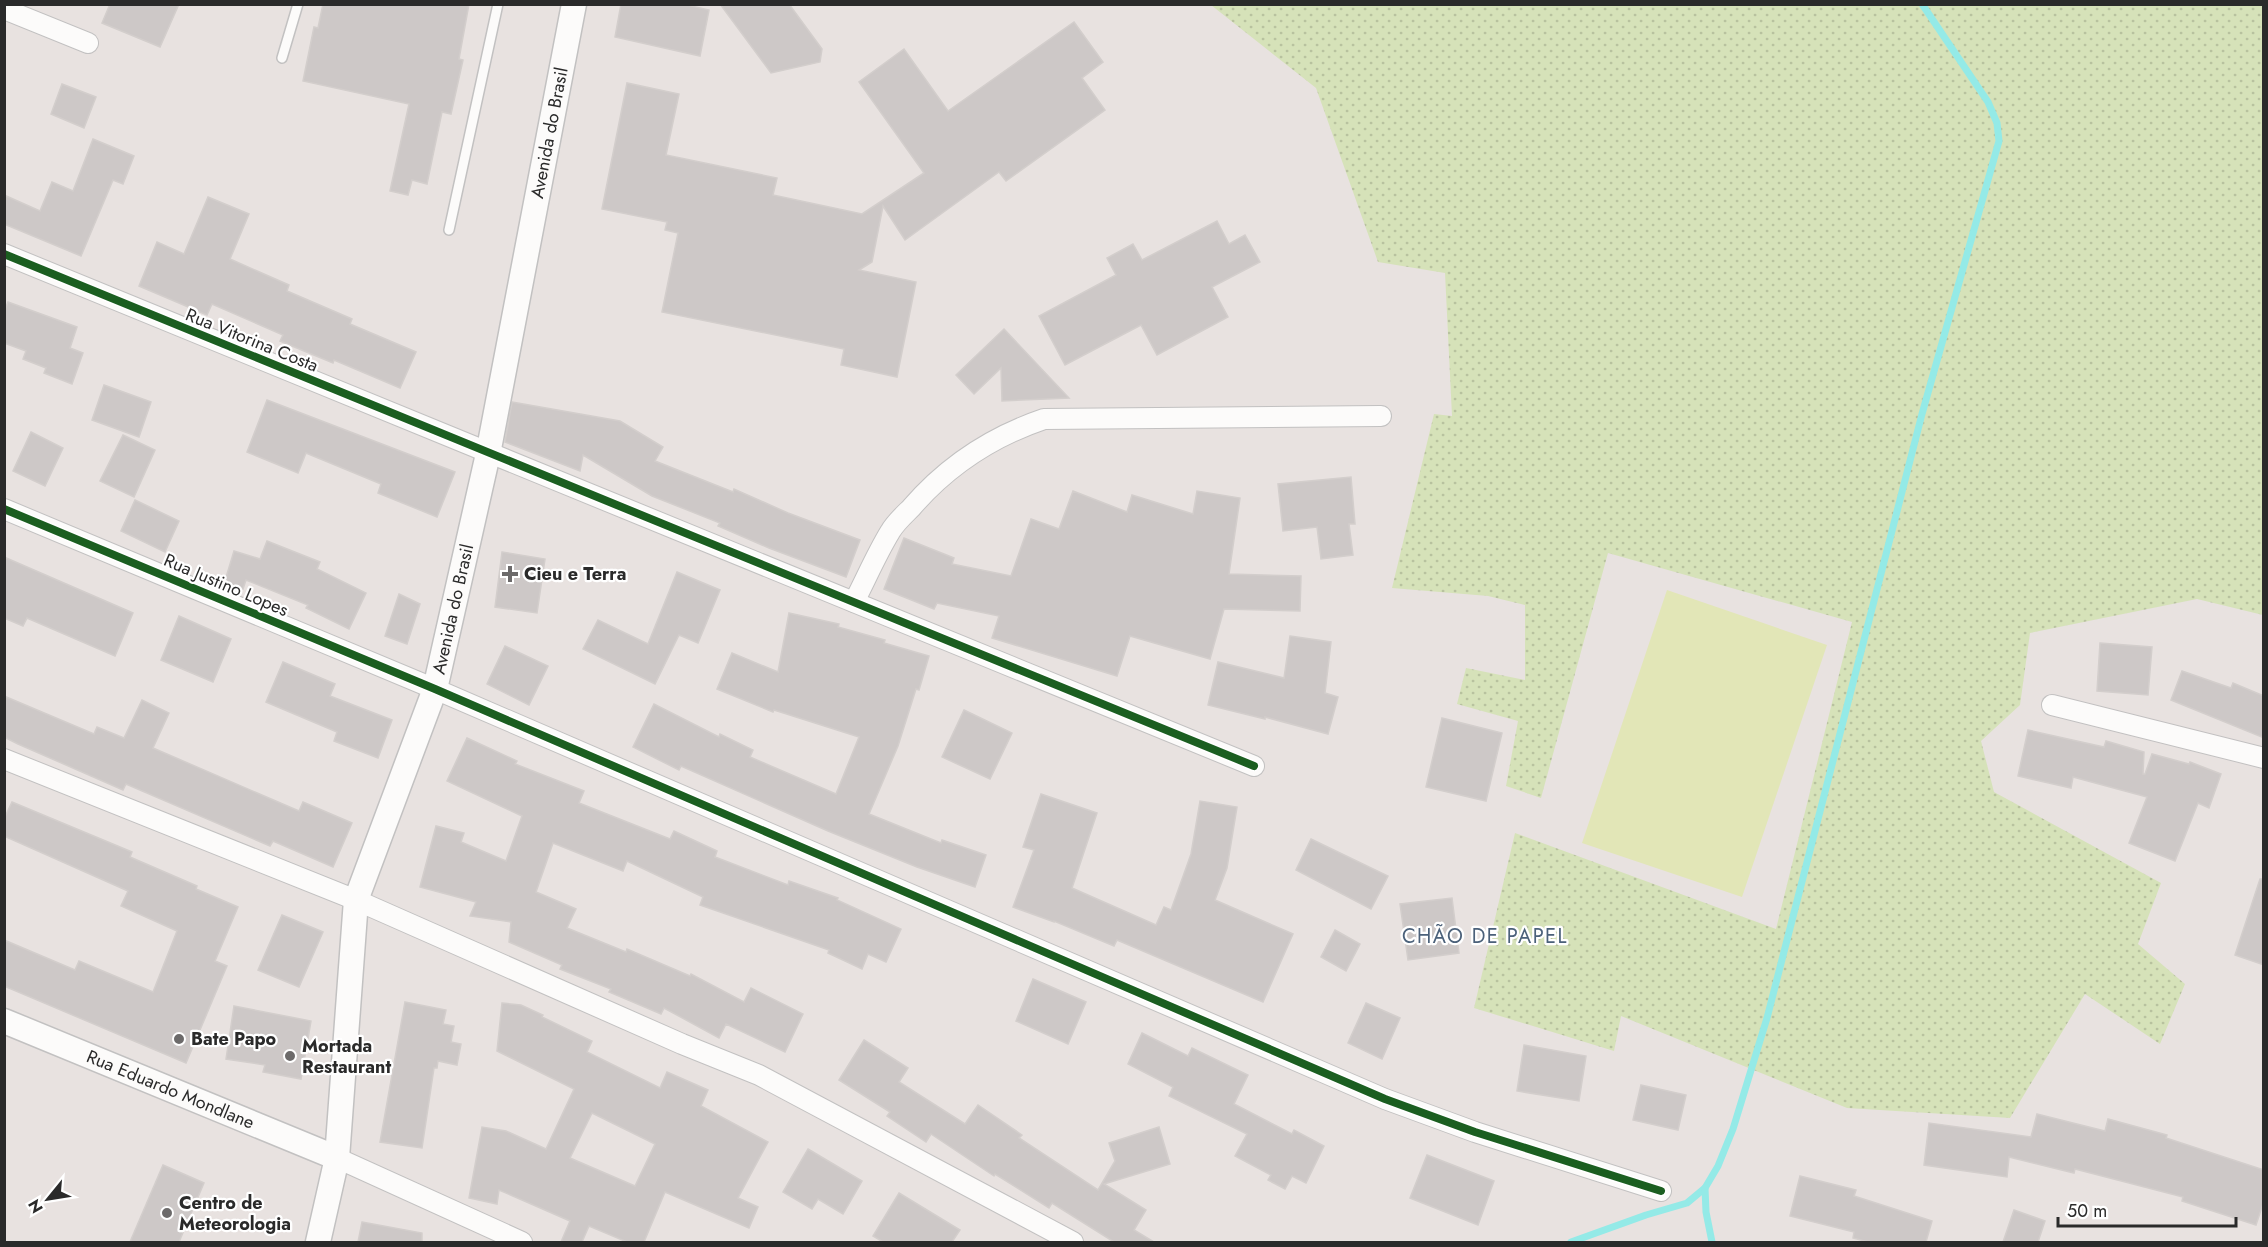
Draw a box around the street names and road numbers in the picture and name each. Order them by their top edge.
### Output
street label: Avenida do Brasil [524,65,575,201]
street label: Rua Vitorina Costa [182,302,322,378]
street label: Avenida do Brasil [426,541,480,677]
street label: Rua Justino Lopes [160,547,292,623]
street label: Rua Eduardo Mondlane [83,1043,258,1136]

